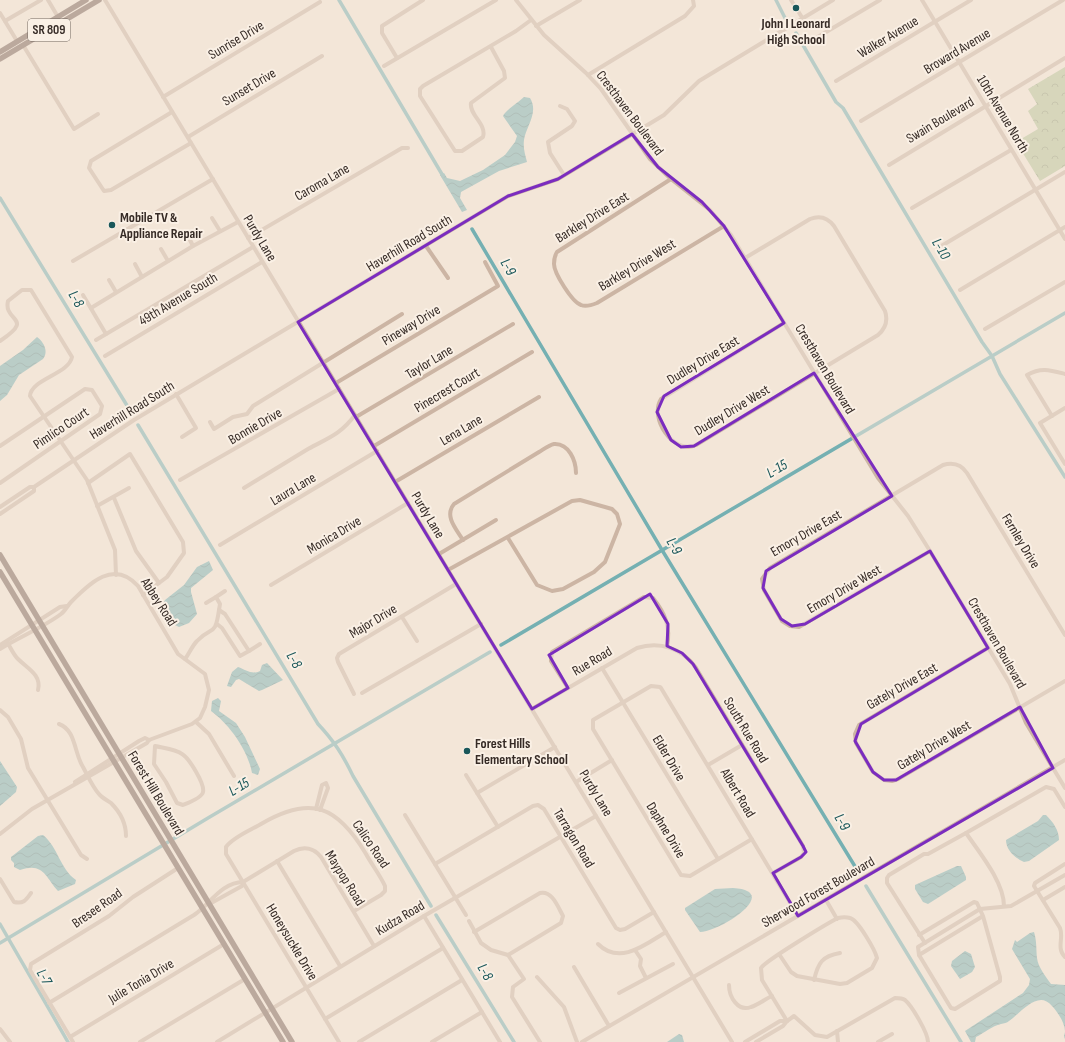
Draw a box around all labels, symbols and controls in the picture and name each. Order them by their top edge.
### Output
marker: John I Leonard High School [791,3,801,13]
street label: Walker Avenue [854,12,922,62]
place label: John I Leonard High School [761,15,830,48]
street label: Sunrise Drive [205,17,267,63]
road number: SR 809 [28,19,70,41]
street label: Broward Avenue [921,24,993,78]
street label: Sunset Drive [219,64,279,110]
street label: Cresthaven Boulevard [592,67,668,159]
street label: 10th Avenue North [973,72,1033,156]
street label: Swain Boulevard [903,93,977,147]
street label: Caroma Lane [292,160,352,204]
street label: Barkley Drive East [552,188,632,246]
place label: Mobile TV & Appliance Repair [119,209,203,242]
street label: Haverhill Road South [363,211,455,275]
street label: Purdy Lane [240,212,280,264]
marker: Mobile TV & Appliance Repair [107,220,117,230]
street label: Barkley Drive West [595,235,679,295]
water label: L-10 [927,235,955,264]
water label: L-9 [496,255,521,279]
street label: 49th Avenue South [135,269,221,329]
water label: L-8 [64,287,89,311]
street label: Pineway Drive [379,301,443,349]
street label: Cresthaven Boulevard [791,321,859,417]
street label: Dudley Drive East [664,332,742,388]
street label: Taylor Lane [402,341,456,383]
street label: Pinecrest Court [411,364,483,416]
street label: Haverhill Road South [86,377,178,443]
street label: Dudley Drive West [691,381,773,439]
street label: Pimlico Court [30,403,92,453]
street label: Bonnie Drive [225,404,285,448]
street label: Lena Lane [437,411,485,449]
water label: L-15 [763,455,792,483]
street label: Laura Lane [267,469,319,509]
street label: Purdy Lane [408,489,448,541]
street label: Emory Drive East [767,506,845,560]
street label: Fernley Drive [998,510,1044,572]
street label: Monica Drive [304,512,364,558]
water label: L-9 [662,534,687,558]
street label: Emory Drive West [804,561,884,617]
street label: Abbey Road [137,574,181,630]
street label: Cresthaven Boulevard [964,595,1030,692]
street label: Major Drive [346,600,400,642]
street label: Rue Road [569,642,615,679]
water label: L-8 [282,648,307,672]
street label: Gately Drive East [863,659,941,713]
street label: South Rue Road [720,694,772,766]
street label: Gately Drive West [894,716,974,774]
street label: Elder Drive [649,732,689,784]
place label: Forest Hills Elementary School [475,735,568,768]
marker: Forest Hills Elementary School [462,746,472,756]
street label: Forest Hill Boulevard [124,748,188,838]
street label: Albert Road [716,765,759,821]
street label: Purdy Lane [576,767,616,819]
water label: L-15 [225,773,254,801]
street label: Daphne Drive [643,799,689,861]
street label: Tarragon Road [550,805,598,871]
water label: L-9 [830,810,855,834]
street label: Calico Road [349,817,393,871]
street label: Maypop Road [321,847,369,909]
street label: Sherwood Forest Boulevard [759,853,878,931]
street label: Bresee Road [69,884,126,931]
street label: Kudza Road [373,897,428,939]
street label: Honeysuckle Drive [262,901,322,983]
street label: Julie Tonia Drive [104,955,177,1008]
water label: L-8 [473,960,498,984]
water label: L-7 [32,966,57,989]

